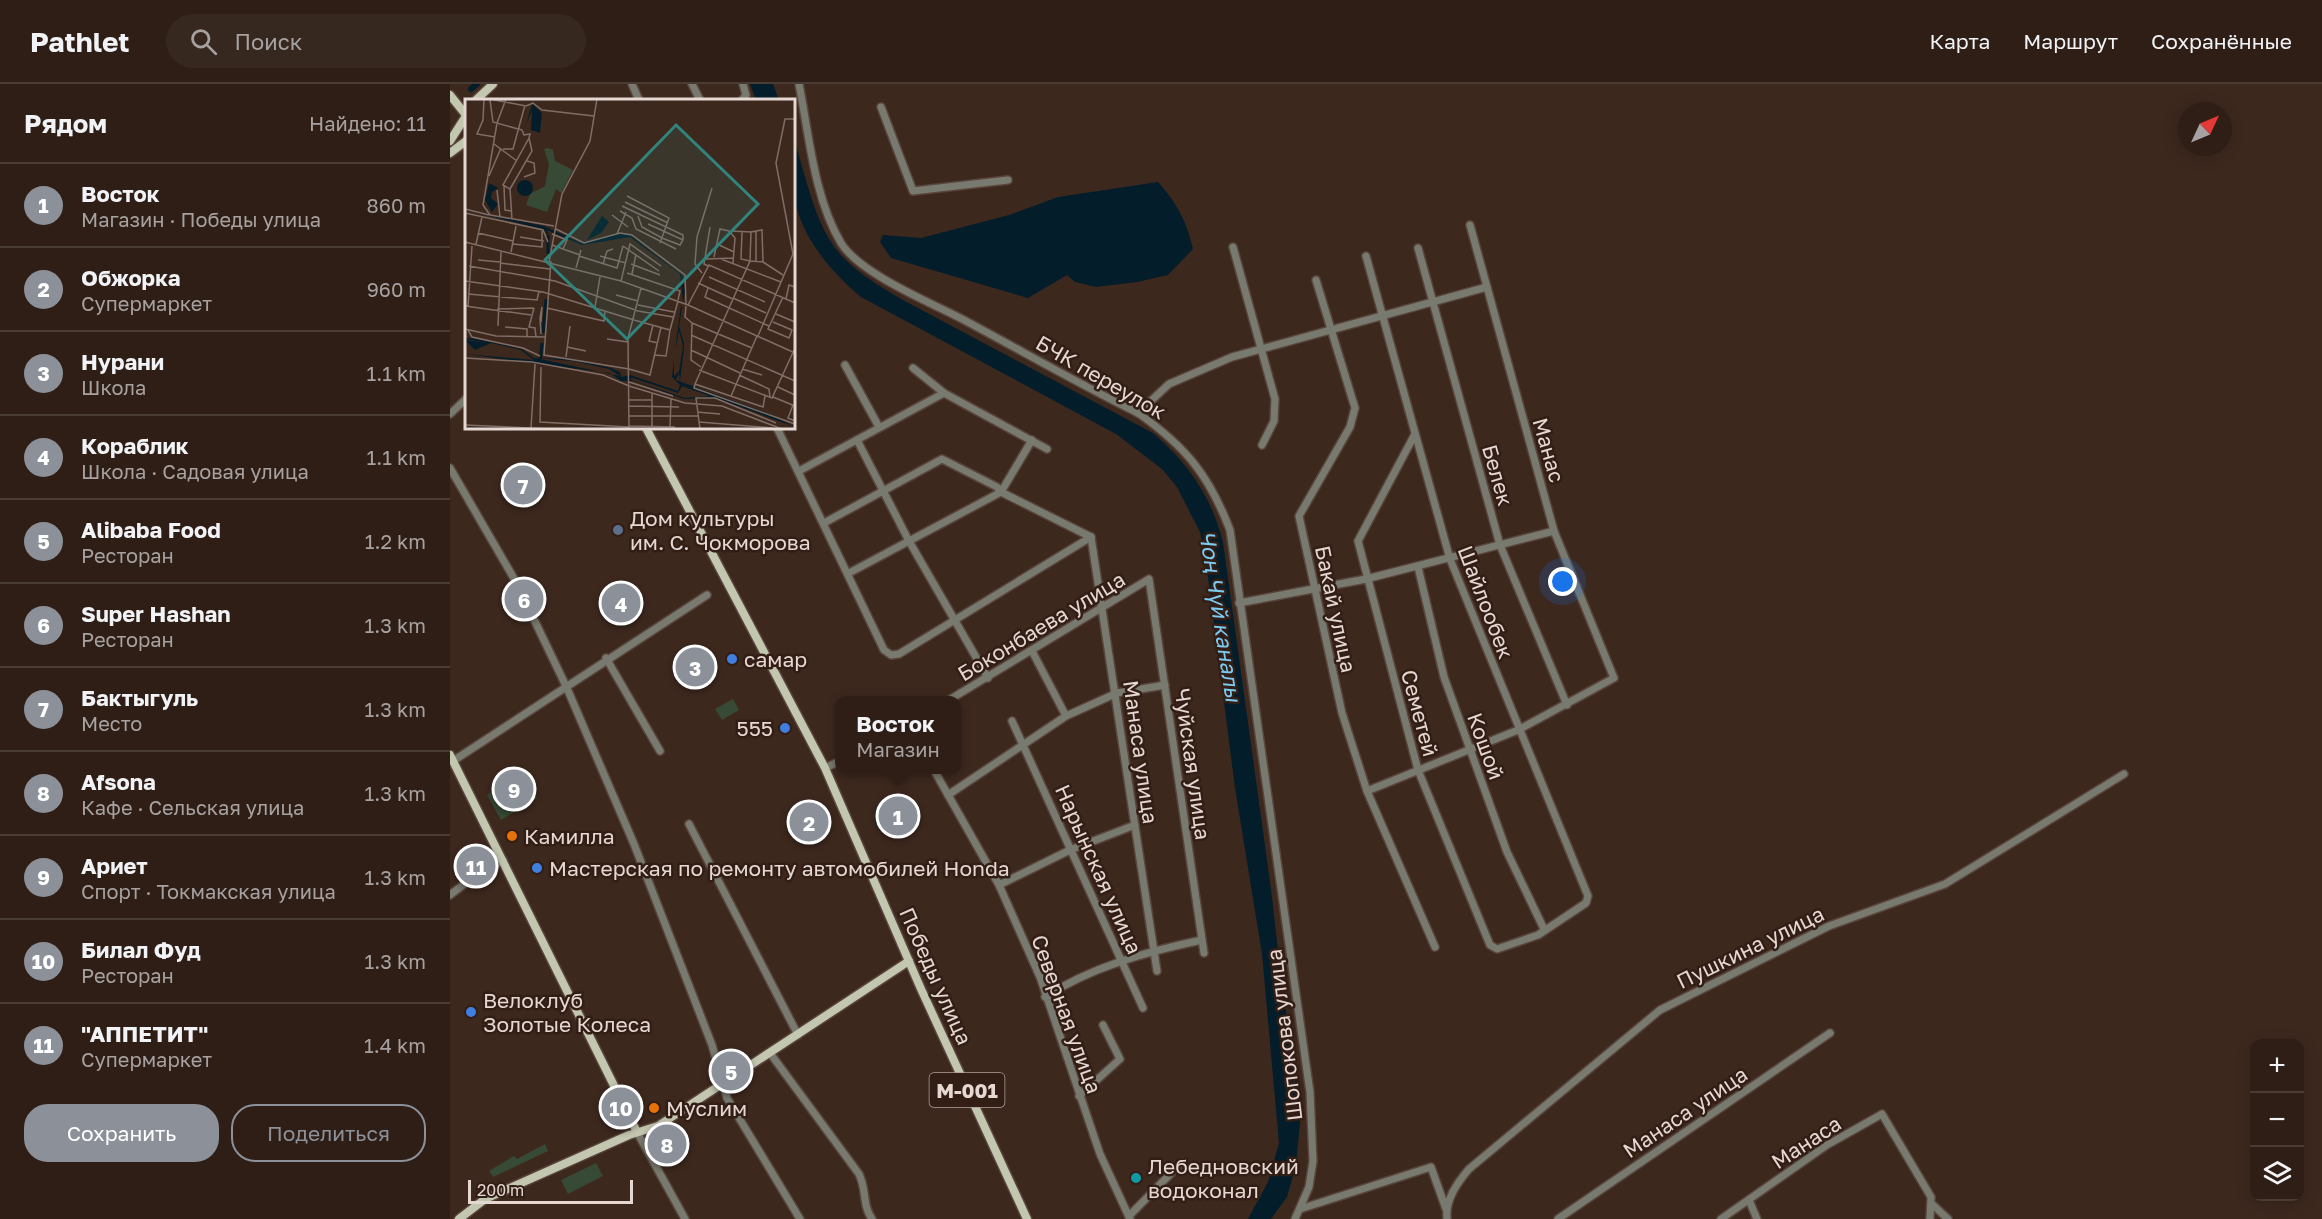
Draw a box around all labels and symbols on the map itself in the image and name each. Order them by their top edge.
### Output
inset map [465,99,795,429]
north arrow [2178,102,2232,156]
street label: БЧК переулок [1031,329,1171,425]
street label: Манас [1527,415,1571,485]
street label: Белек [1477,441,1519,509]
pin: 7 [504,462,542,508]
place label: Дом культуры им. С. Чокморова [630,505,811,555]
marker: Дом культуры им. С. Чокморова [611,523,625,537]
water label: Чоң Чүй каналы [1193,528,1248,705]
street label: Шайлообек [1452,542,1520,662]
street label: Бакай улица [1310,543,1362,675]
street label: Боконбаева улица [953,566,1129,686]
your location [1548,567,1577,596]
pin: 6 [504,576,544,622]
pin: 4 [602,580,640,626]
pin: 3 [676,644,714,690]
place label: самар [744,646,807,672]
marker: самар [725,652,739,666]
street label: Семетей [1396,667,1444,759]
street label: Манаса улица [1118,679,1164,825]
street label: Чуйская улица [1170,687,1216,841]
street label: Кошой [1462,709,1510,783]
place label: 555 [736,715,773,741]
marker: 555 [778,721,792,735]
pin: 9 [494,766,534,812]
street label: Нарынская улица [1050,780,1148,958]
pin: 1 [878,794,918,838]
pin: 2 [790,800,828,844]
place label: Камилла [524,823,615,849]
marker: Камилла [505,829,519,843]
pin: 11 [456,844,496,888]
place label: Мастерская по ремонту автомобилей Honda [549,855,1010,881]
marker: Мастерская по ремонту автомобилей Honda [530,861,544,875]
street label: Пушкина улица [1672,900,1828,994]
street label: Победы улица [894,903,978,1049]
street label: Северная улица [1026,931,1108,1097]
street label: Шопокова улица [1261,948,1307,1122]
place label: Велоклуб Золотые Колеса [483,987,651,1037]
marker: Велоклуб Золотые Колеса [464,1005,478,1019]
pin: 5 [712,1048,750,1094]
street label: Манаса улица [1618,1061,1752,1163]
road number: М-001 [930,1073,1004,1107]
pin: 10 [602,1084,640,1130]
place label: Муслим [666,1095,747,1121]
marker: Муслим [647,1101,661,1115]
street label: Манаса [1766,1110,1846,1174]
pin: 8 [648,1122,686,1166]
place label: Лебедновский водоконал [1148,1153,1299,1203]
marker: Лебедновский водоконал [1129,1171,1143,1185]
scale bar [468,1177,633,1204]

